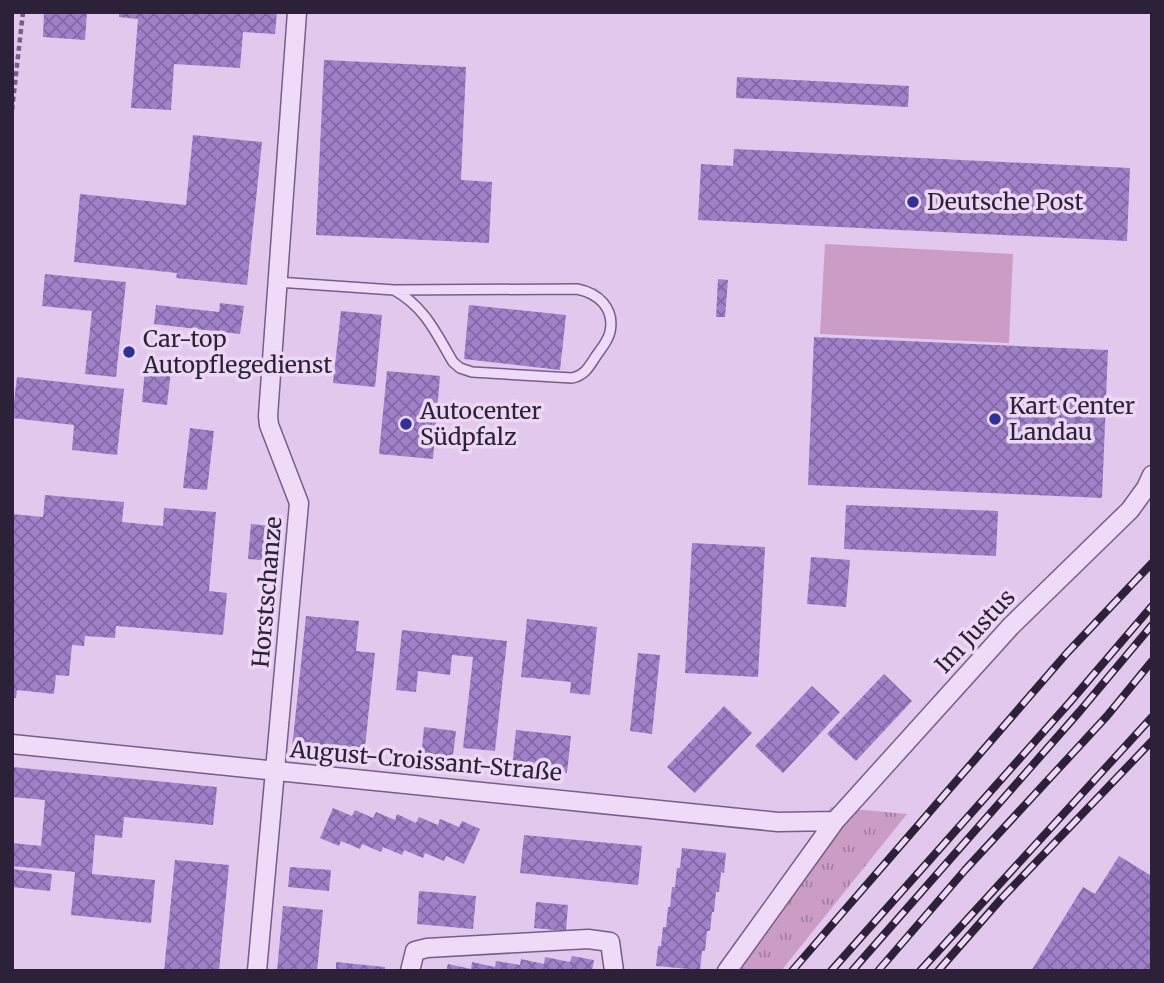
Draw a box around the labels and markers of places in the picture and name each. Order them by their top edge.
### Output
place label: Deutsche Post [927,187,1083,216]
marker: Deutsche Post [905,194,921,210]
place label: Car-top Autopflegedienst [142,324,332,379]
marker: Car-top Autopflegedienst [121,344,137,360]
place label: Kart Center Landau [1009,391,1135,446]
place label: Autocenter Südpfalz [419,396,542,451]
marker: Kart Center Landau [987,411,1003,427]
marker: Autocenter Südpfalz [398,416,414,432]

